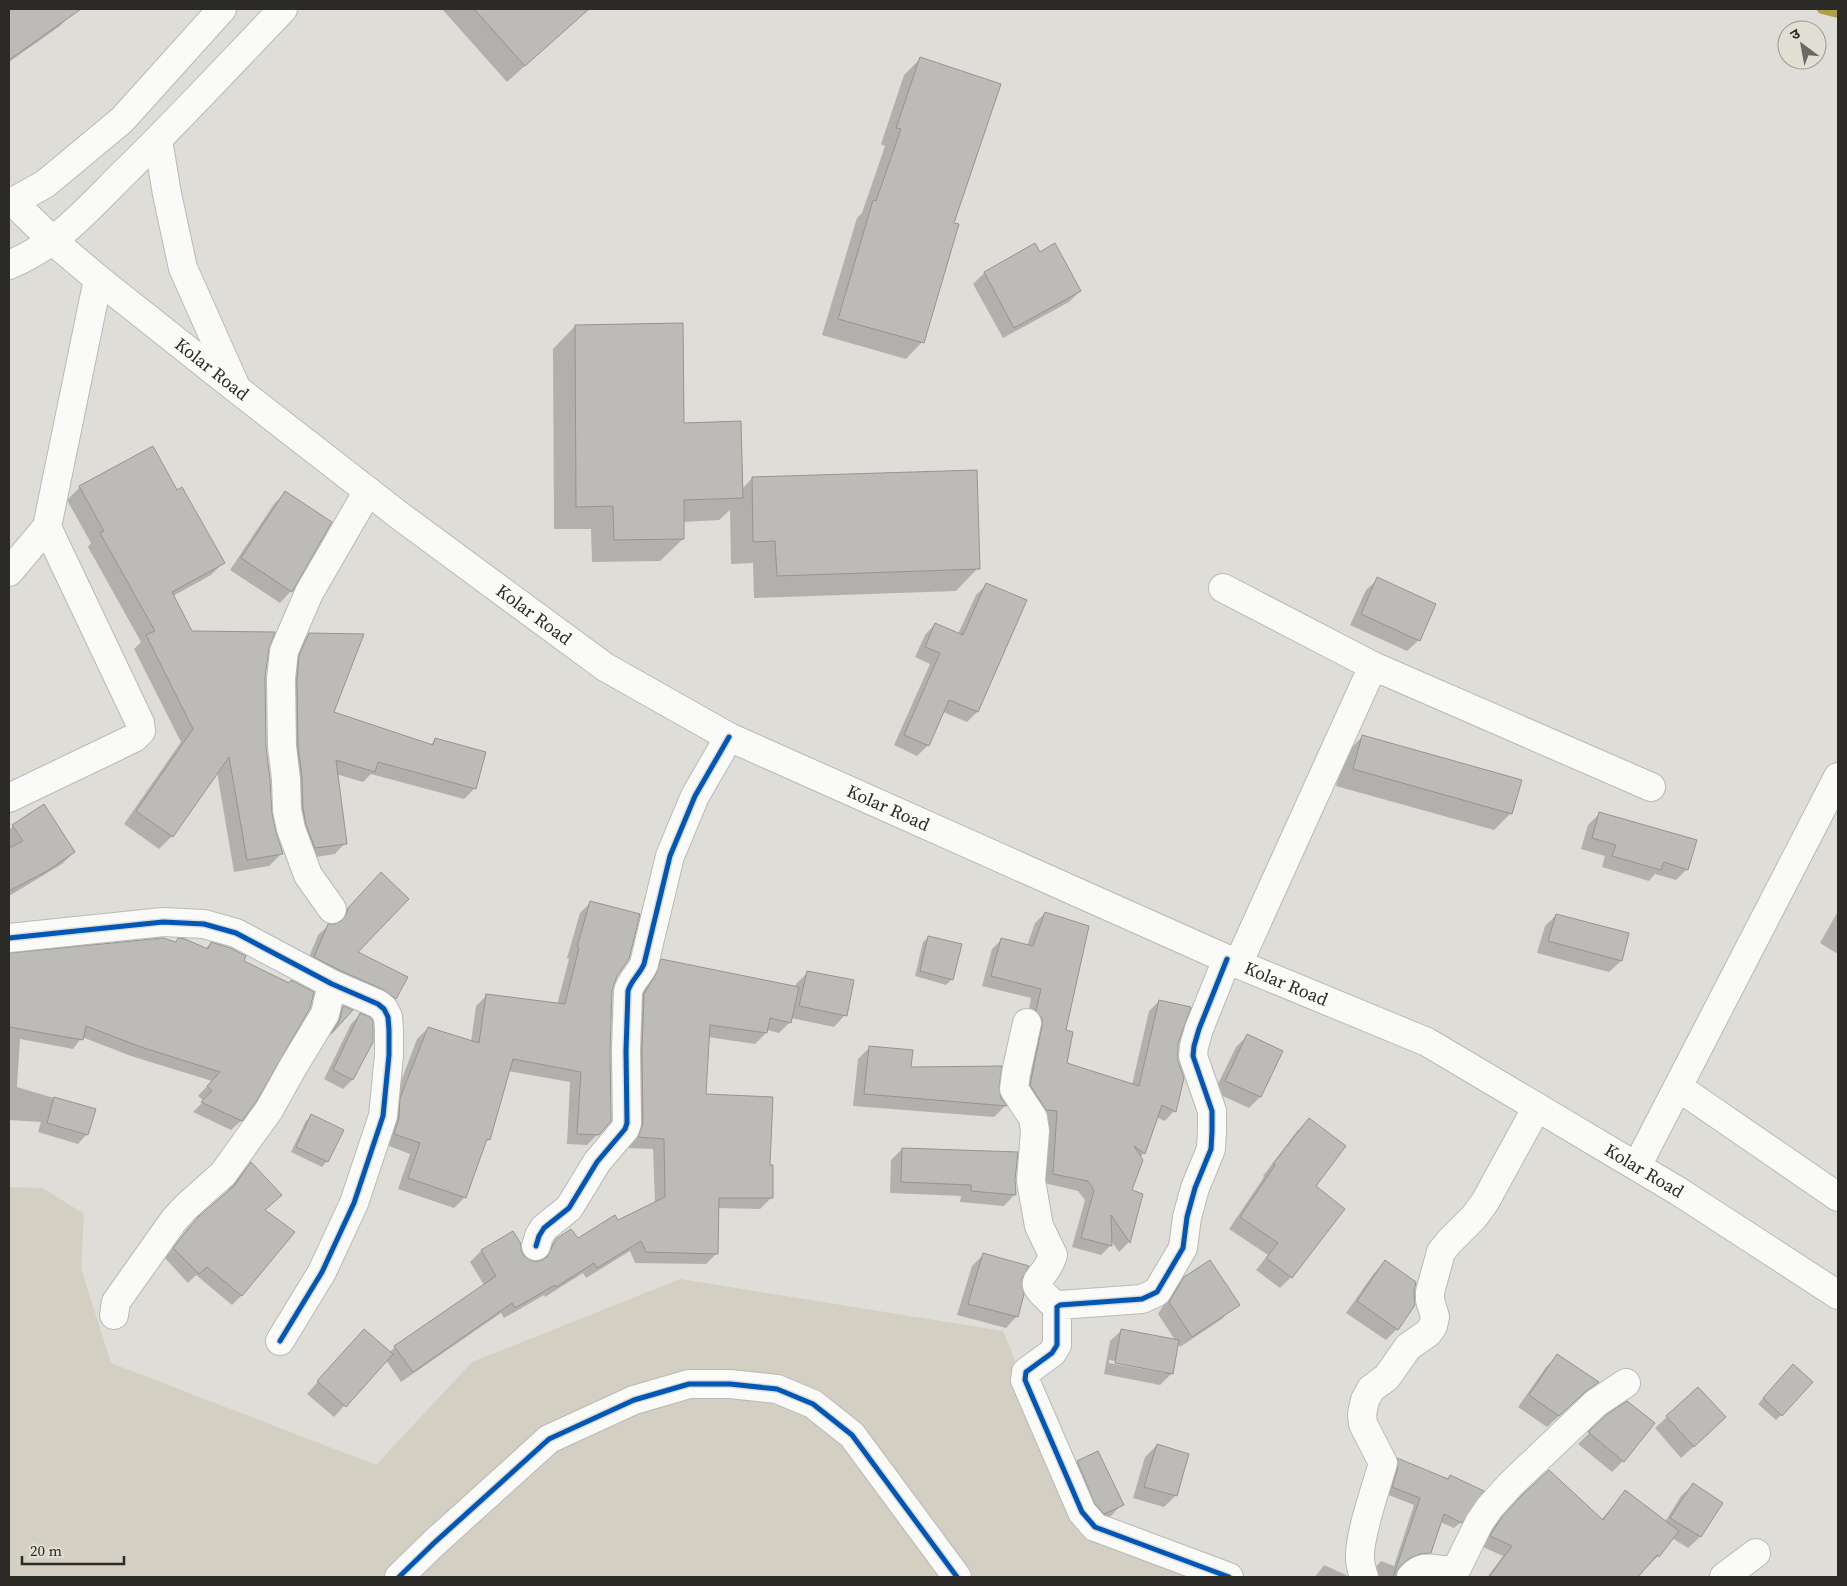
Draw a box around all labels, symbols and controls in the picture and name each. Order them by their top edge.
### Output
north arrow [1777,20,1827,70]
text: उ [1786,23,1805,45]
street label: Kolar Road [170,332,254,406]
street label: Kolar Road [491,578,577,650]
street label: Kolar Road [843,778,934,837]
street label: Kolar Road [1241,955,1332,1012]
street label: Kolar Road [1600,1137,1689,1204]
scale bar [22,1534,125,1566]
text: 20 m [30,1540,62,1561]

